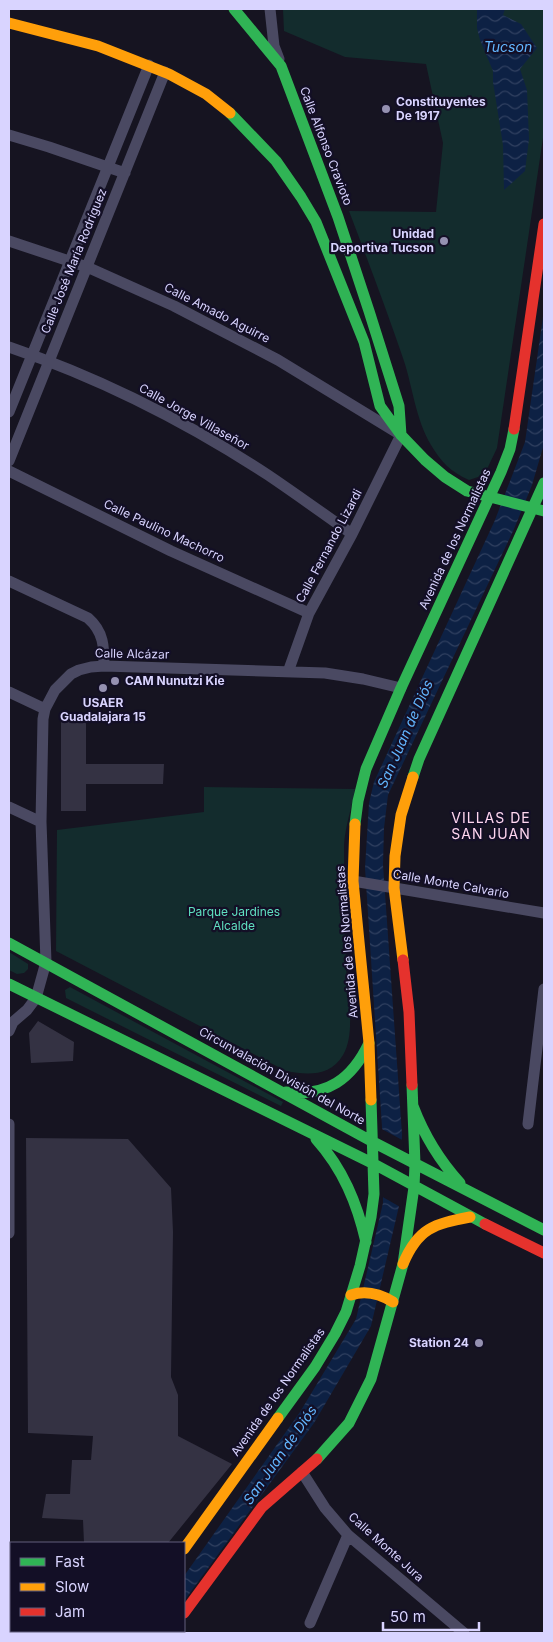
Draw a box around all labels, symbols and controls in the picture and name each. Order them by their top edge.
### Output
water label: Tucson [484,38,532,55]
street label: Calle Alfonso Cravioto [297,84,356,207]
place label: Constituyentes De 1917 [396,94,486,123]
marker: Constituyentes De 1917 [380,103,392,115]
street label: Calle José María Rodríguez [37,186,110,336]
place label: Unidad Deportiva Tucson [330,226,434,255]
marker: Unidad Deportiva Tucson [438,235,450,247]
street label: Calle Amado Aguirre [162,279,273,346]
street label: Calle Jorge Villaseñor [137,380,252,453]
street label: Avenida de los Normalistas [415,466,494,611]
street label: Calle Fernando Lizardi [292,486,365,605]
street label: Calle Paulino Machorro [101,496,227,565]
street label: Calle Alcázar [95,645,170,662]
place label: CAM Nunutzi Kie [125,673,225,688]
marker: CAM Nunutzi Kie [109,675,121,687]
water label: San Juan de Diós [373,677,436,791]
marker: USAER Guadalajara 15 [97,682,109,694]
place label: USAER Guadalajara 15 [60,695,146,724]
district label: VILLAS DE SAN JUAN [451,809,531,842]
street label: Avenida de los Normalistas [332,865,361,1019]
street label: Calle Monte Calvario [392,866,510,901]
park label: Parque Jardines Alcalde [188,904,280,933]
street label: Circunvalación División del Norte [196,1023,368,1128]
street label: Avenida de los Normalistas [227,1325,328,1459]
place label: Station 24 [409,1335,469,1350]
marker: Station 24 [473,1337,485,1349]
water label: San Juan de Diós [239,1402,320,1507]
street label: Calle Monte Jura [346,1509,427,1584]
legend [10,1542,185,1632]
text: Fast [55,1552,85,1571]
text: Slow [55,1577,89,1596]
scale bar [383,1600,479,1632]
text: Jam [55,1602,85,1621]
text: 50 m [390,1607,426,1626]

